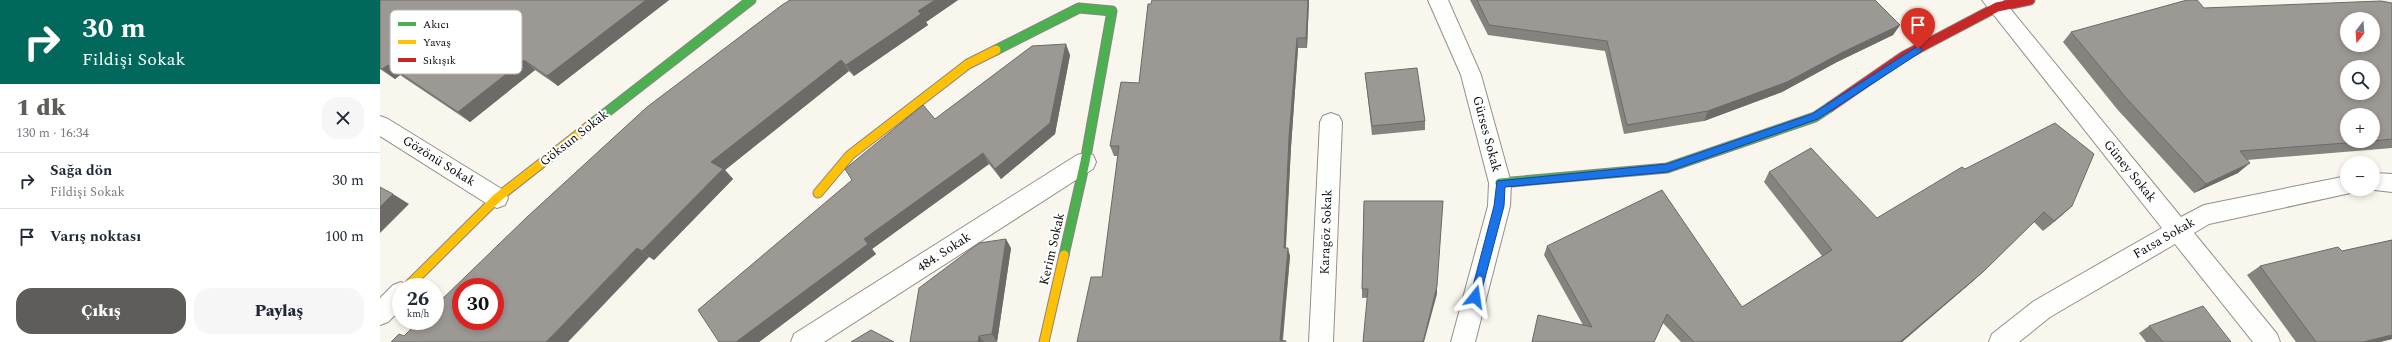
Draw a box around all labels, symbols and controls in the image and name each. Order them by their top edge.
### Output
text: 30 m [82,7,146,50]
pin [1901,8,1935,49]
legend [390,10,522,74]
north arrow [2340,12,2380,52]
map controls [2340,12,2380,196]
icon: arrive [1907,14,1929,36]
icon: right [16,16,68,68]
text: Akıcı [423,16,449,33]
text: Yavaş [423,34,451,51]
text: Fildişi Sokak [82,46,186,73]
text: Sıkışık [423,52,456,69]
button: search [2340,60,2380,100]
text: 1 dk [16,90,66,126]
street label: Gürses Sokak [1467,94,1507,174]
button: close [322,97,364,139]
street label: Göksun Sokak [535,105,613,171]
button: + [2340,108,2380,148]
text: 130 m · 16:34 [16,123,89,143]
street label: Gözönü Sokak [399,131,479,191]
street label: Güney Sokak [2098,135,2162,207]
button: − [2340,156,2380,196]
text: Sağa dön [50,159,112,182]
text: 30 m [332,169,364,192]
icon: right [16,170,38,192]
text: Fildişi Sokak [50,182,125,202]
street label: Karagöz Sokak [1315,189,1337,275]
street label: Kerim Sokak [1034,211,1070,287]
street label: Fatsa Sokak [2129,212,2199,264]
text: Varış noktası [50,225,141,248]
text: 100 m [325,225,364,248]
icon: arrive [16,226,38,248]
street label: 484. Sokak [913,227,975,277]
position arrow [1454,276,1496,318]
speed limit sign: 30 [452,278,504,330]
text: 26 [407,284,429,314]
button: Çıkış [16,288,186,334]
button: Paylaş [194,288,364,334]
text: km/h [407,306,429,322]

